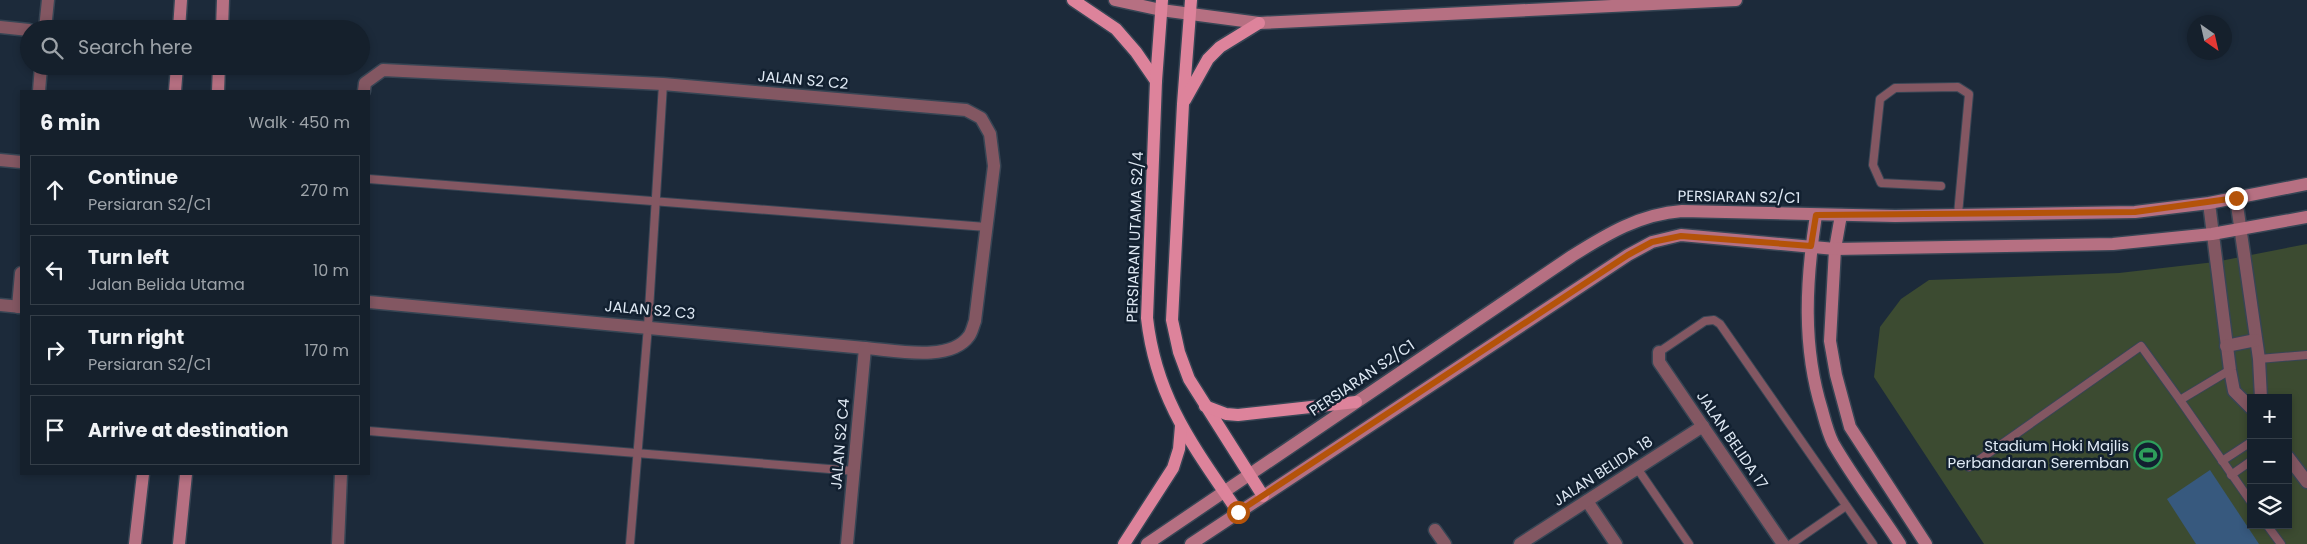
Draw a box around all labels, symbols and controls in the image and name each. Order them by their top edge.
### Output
north arrow [2187,15,2232,60]
search box [20,20,370,75]
icon: search [38,34,66,62]
text: Search here [78,34,192,61]
street label: JALAN S2 C2 [757,65,849,94]
text: 6 min [40,108,100,137]
text: Walk · 450 m [249,111,350,134]
street label: PERSIARAN UTAMA S2/4 [1121,151,1148,323]
text: Continue [88,164,178,191]
icon: ahead [41,176,69,204]
text: 270 m [300,179,349,202]
street label: PERSIARAN S2/C1 [1677,185,1801,208]
route end [2225,187,2248,210]
text: Persiaran S2/C1 [88,193,211,216]
text: Turn left [88,244,169,271]
icon: left [41,256,69,284]
text: 10 m [313,259,349,282]
text: Jalan Belida Utama [88,273,245,296]
street label: JALAN S2 C3 [604,295,696,324]
text: Turn right [88,324,184,351]
street label: PERSIARAN S2/C1 [1305,335,1419,421]
icon: right [41,336,69,364]
text: 170 m [304,339,349,362]
text: Persiaran S2/C1 [88,353,211,376]
street label: JALAN BELIDA 17 [1692,387,1773,493]
map controls [2247,394,2292,529]
button: + [2247,394,2292,439]
street label: JALAN S2 C4 [825,397,854,491]
icon: arrive [41,416,69,444]
text: Arrive at destination [88,417,289,444]
street label: JALAN BELIDA 18 [1549,430,1657,511]
place label: Stadium Hoki Majlis Perbandaran Seremban [1948,435,2129,473]
button: − [2247,439,2292,484]
sports icon: Stadium Hoki Majlis Perbandaran Seremban [2133,440,2163,470]
button: layers [2247,484,2292,529]
route start [1227,501,1250,524]

